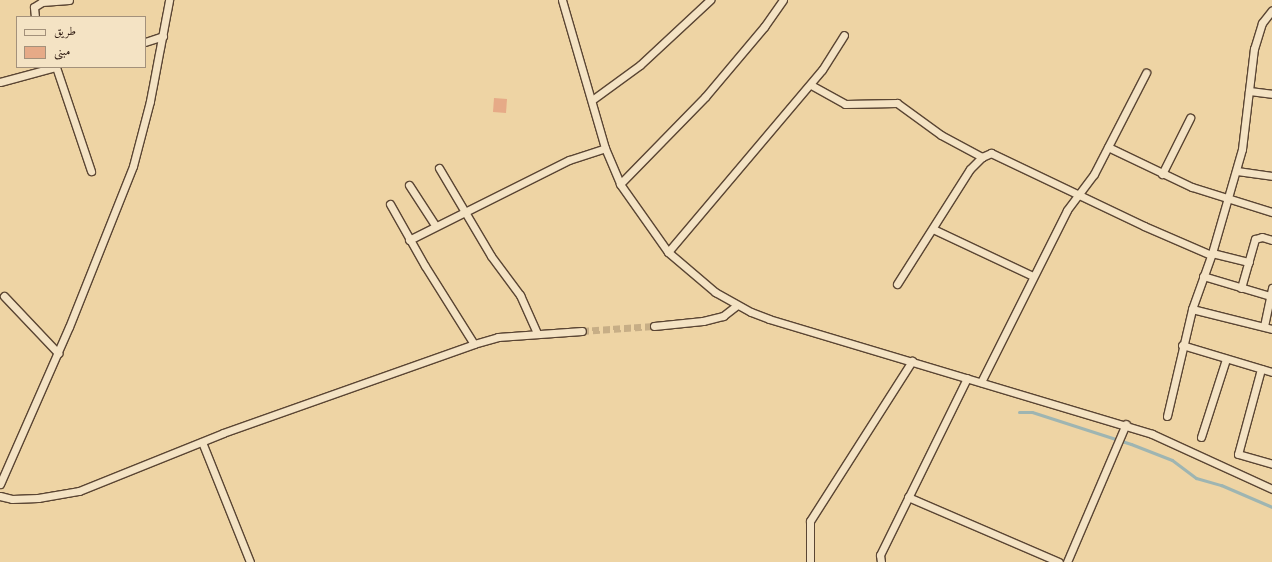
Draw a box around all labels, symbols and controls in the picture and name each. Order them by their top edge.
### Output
legend [16,16,146,68]
text: طريق [54,23,76,41]
text: مبنى [54,43,70,61]

